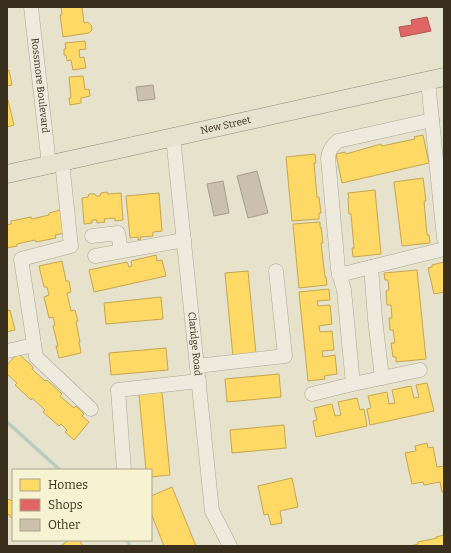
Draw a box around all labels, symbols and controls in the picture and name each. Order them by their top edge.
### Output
street label: Rossmore Boulevard [29,37,51,134]
street label: New Street [199,114,252,137]
street label: Claridge Road [185,311,204,376]
legend [12,469,152,541]
text: Homes [48,478,88,492]
text: Shops [48,498,83,512]
text: Other [48,518,81,532]

